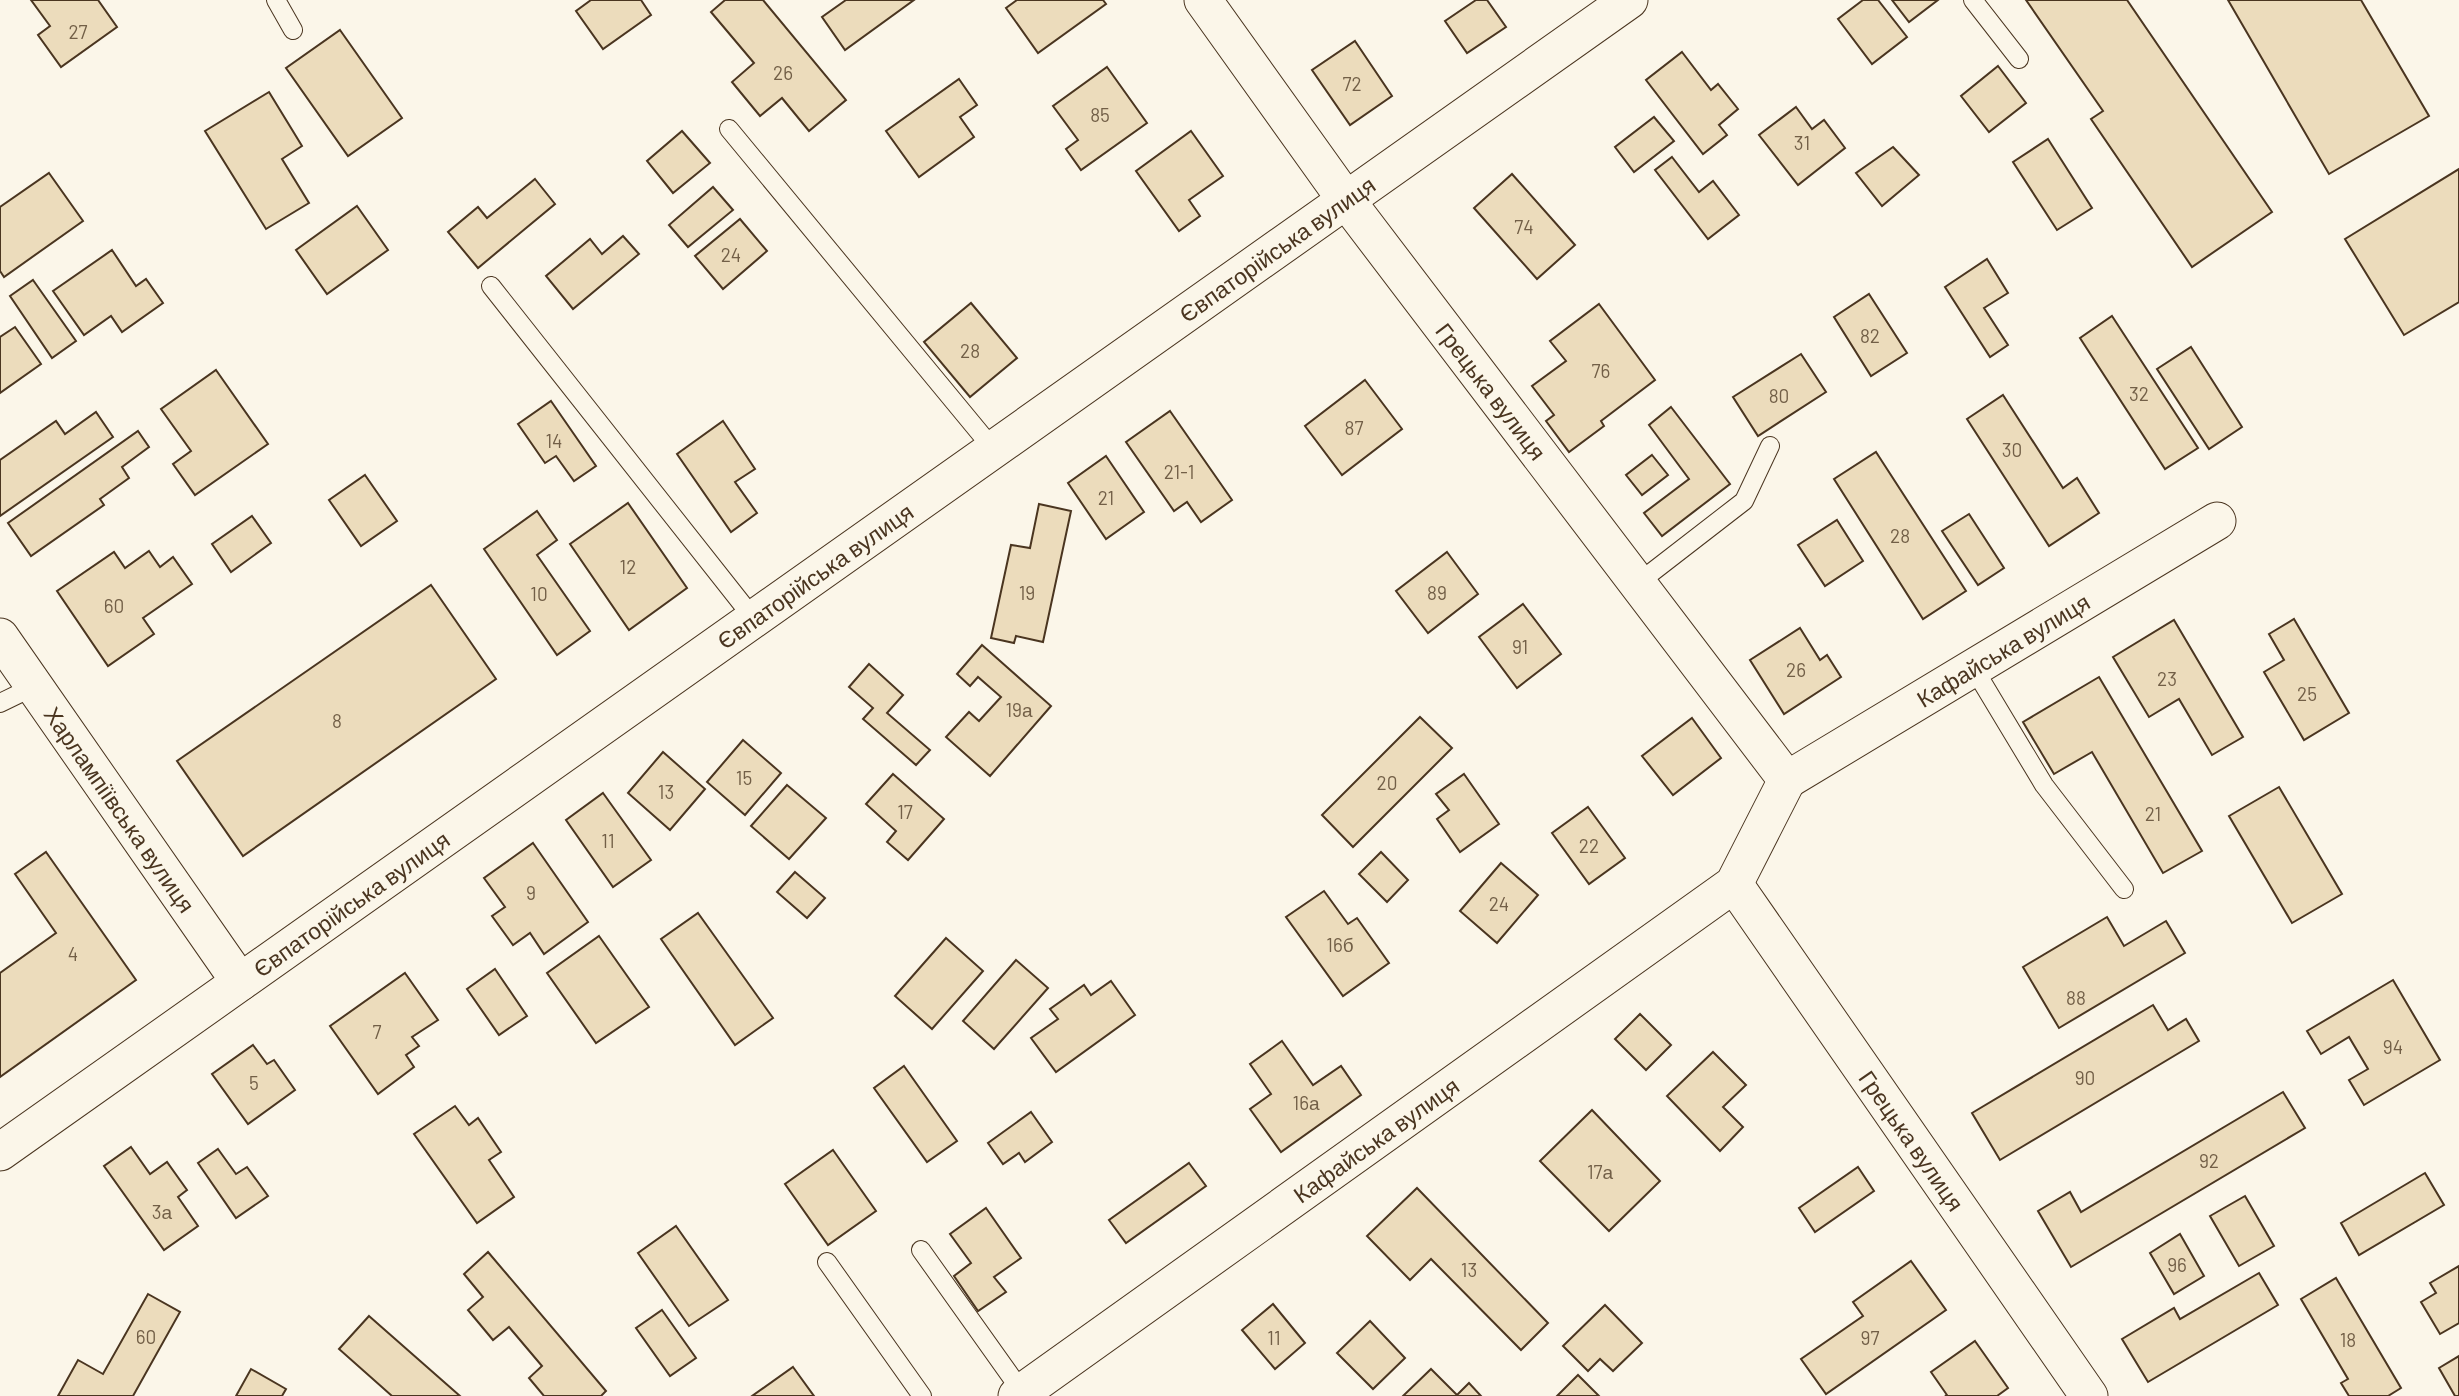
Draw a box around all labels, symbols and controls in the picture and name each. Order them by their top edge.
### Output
house number: 27 [68,20,88,43]
house number: 26 [773,61,793,84]
house number: 72 [1342,72,1362,95]
house number: 85 [1090,103,1110,126]
house number: 31 [1794,131,1810,154]
street label: Євпаторійська вулиця [1174,170,1380,328]
house number: 74 [1514,215,1534,238]
house number: 24 [721,243,741,266]
street label: Грецька вулиця [1430,317,1552,465]
house number: 82 [1860,324,1880,347]
house number: 28 [960,339,980,362]
house number: 76 [1592,359,1610,382]
house number: 32 [2129,382,2149,405]
house number: 80 [1769,384,1789,407]
house number: 87 [1345,416,1363,439]
house number: 14 [545,429,563,452]
house number: 30 [2002,438,2022,461]
house number: 21-1 [1164,460,1194,483]
house number: 21 [1098,486,1114,509]
street label: Євпаторійська вулиця [711,497,918,655]
house number: 28 [1890,524,1910,547]
house number: 12 [620,555,636,578]
house number: 19 [1019,581,1035,604]
house number: 89 [1427,581,1447,604]
house number: 10 [530,582,548,605]
street label: Кафайська вулиця [1911,587,2094,713]
house number: 60 [104,594,124,617]
house number: 91 [1512,635,1528,658]
house number: 26 [1786,658,1806,681]
house number: 23 [2157,667,2177,690]
house number: 25 [2297,682,2317,705]
house number: 19а [1005,698,1033,721]
street label: Харлампіївська вулиця [39,701,201,918]
house number: 8 [332,709,342,732]
house number: 15 [736,766,752,789]
house number: 20 [1377,771,1397,794]
house number: 13 [658,780,674,803]
house number: 17 [897,800,913,823]
house number: 21 [2145,802,2161,825]
street label: Євпаторійська вулиця [248,825,454,983]
house number: 11 [601,829,615,852]
house number: 22 [1579,834,1599,857]
house number: 9 [526,881,536,904]
house number: 24 [1489,892,1509,915]
house number: 16б [1326,933,1354,956]
house number: 4 [68,942,78,965]
house number: 88 [2066,986,2086,1009]
house number: 7 [373,1020,382,1043]
house number: 94 [2383,1035,2403,1058]
street label: Грецька вулиця [1853,1065,1970,1216]
house number: 90 [2075,1066,2095,1089]
house number: 5 [249,1071,259,1094]
street label: Кафайська вулиця [1288,1071,1464,1208]
house number: 16а [1292,1091,1320,1114]
house number: 92 [2199,1149,2219,1172]
house number: 17а [1587,1160,1614,1183]
house number: 3а [152,1200,173,1223]
house number: 96 [2167,1253,2187,1276]
house number: 13 [1461,1258,1477,1281]
house number: 60 [136,1325,156,1348]
house number: 11 [1267,1326,1281,1349]
house number: 97 [1861,1326,1879,1349]
house number: 18 [2340,1328,2356,1351]

